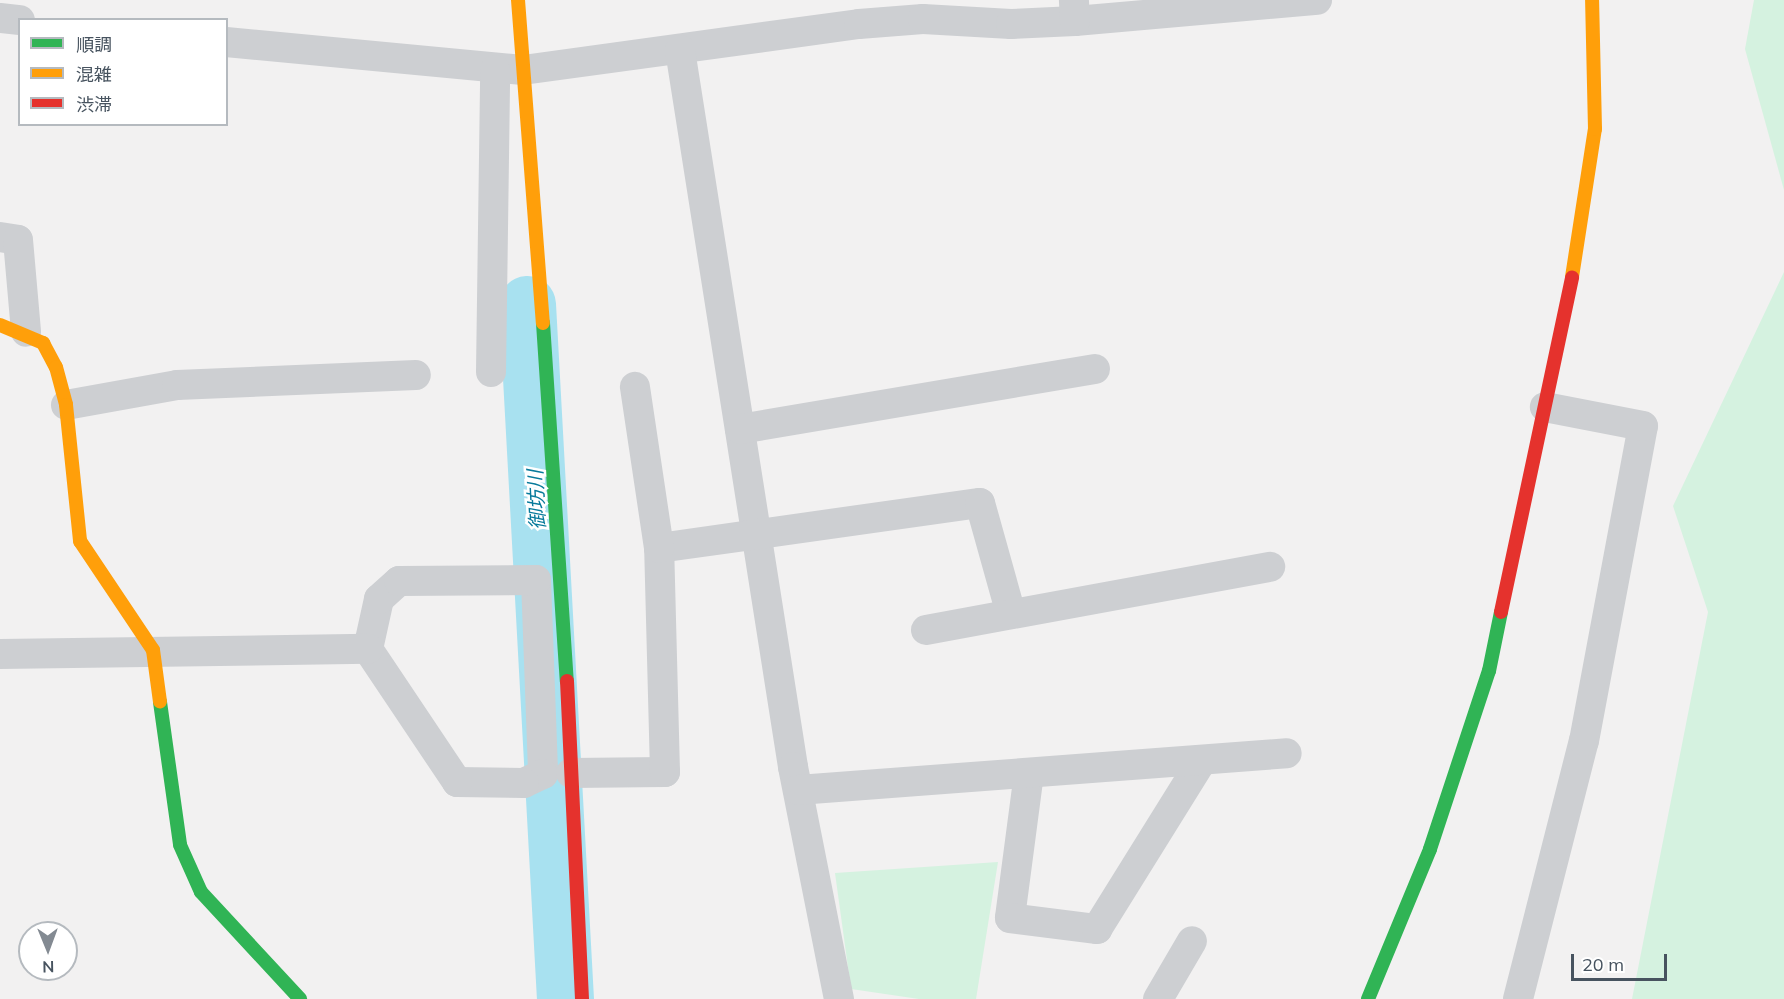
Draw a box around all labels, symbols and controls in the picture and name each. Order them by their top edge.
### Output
legend [18,18,228,126]
text: 順調 [76,33,112,56]
text: 混雑 [76,63,112,86]
text: 渋滞 [76,93,112,116]
water label: 御坊川 [522,469,550,531]
north arrow [18,921,78,981]
scale bar [1574,942,1670,980]
text: 20 m [1582,953,1624,976]
text: N [42,957,54,977]

